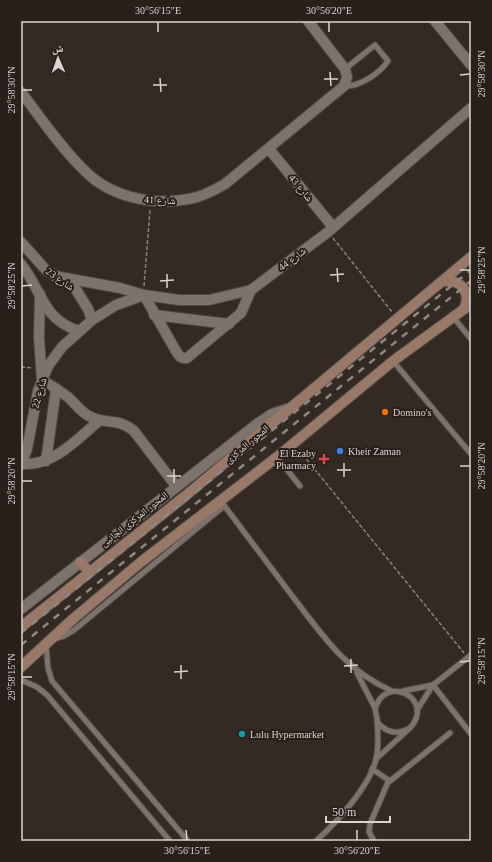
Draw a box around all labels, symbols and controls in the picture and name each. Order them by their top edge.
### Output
text: 30°56'15"E [135,5,181,16]
text: 30°56'20"E [306,5,352,16]
north arrow [38,38,78,78]
text: ش [52,42,64,56]
text: 29°58'30"N [476,50,487,98]
text: 29°58'30"N [6,66,17,114]
street label: شارع 43 [286,172,315,205]
street label: شارع 41 [144,194,176,207]
street label: شارع 44 [276,245,309,274]
text: 29°58'25"N [476,246,487,294]
text: 29°58'25"N [6,262,17,310]
street label: شارع 23 [43,265,76,294]
street label: شارع 22 [29,376,50,410]
marker: Domino's [380,407,390,417]
place label: Domino's [393,407,432,418]
street label: المحور المركزى [223,423,272,466]
text: 29°58'20"N [476,442,487,490]
marker: Kheir Zaman [335,446,345,456]
place label: Kheir Zaman [348,446,401,457]
place label: El Ezaby Pharmacy [276,448,316,471]
marker: El Ezaby Pharmacy [319,454,329,464]
text: 29°58'20"N [6,457,17,505]
street label: المحور المركزى الجانبى [98,489,170,549]
text: 29°58'15"N [476,637,487,685]
text: 29°58'15"N [6,653,17,701]
marker: Lulu Hypermarket [237,729,247,739]
place label: Lulu Hypermarket [250,729,324,740]
scale bar [326,798,390,824]
text: 50 m [332,805,357,819]
text: 30°56'15"E [164,845,210,856]
text: 30°56'20"E [334,845,380,856]

